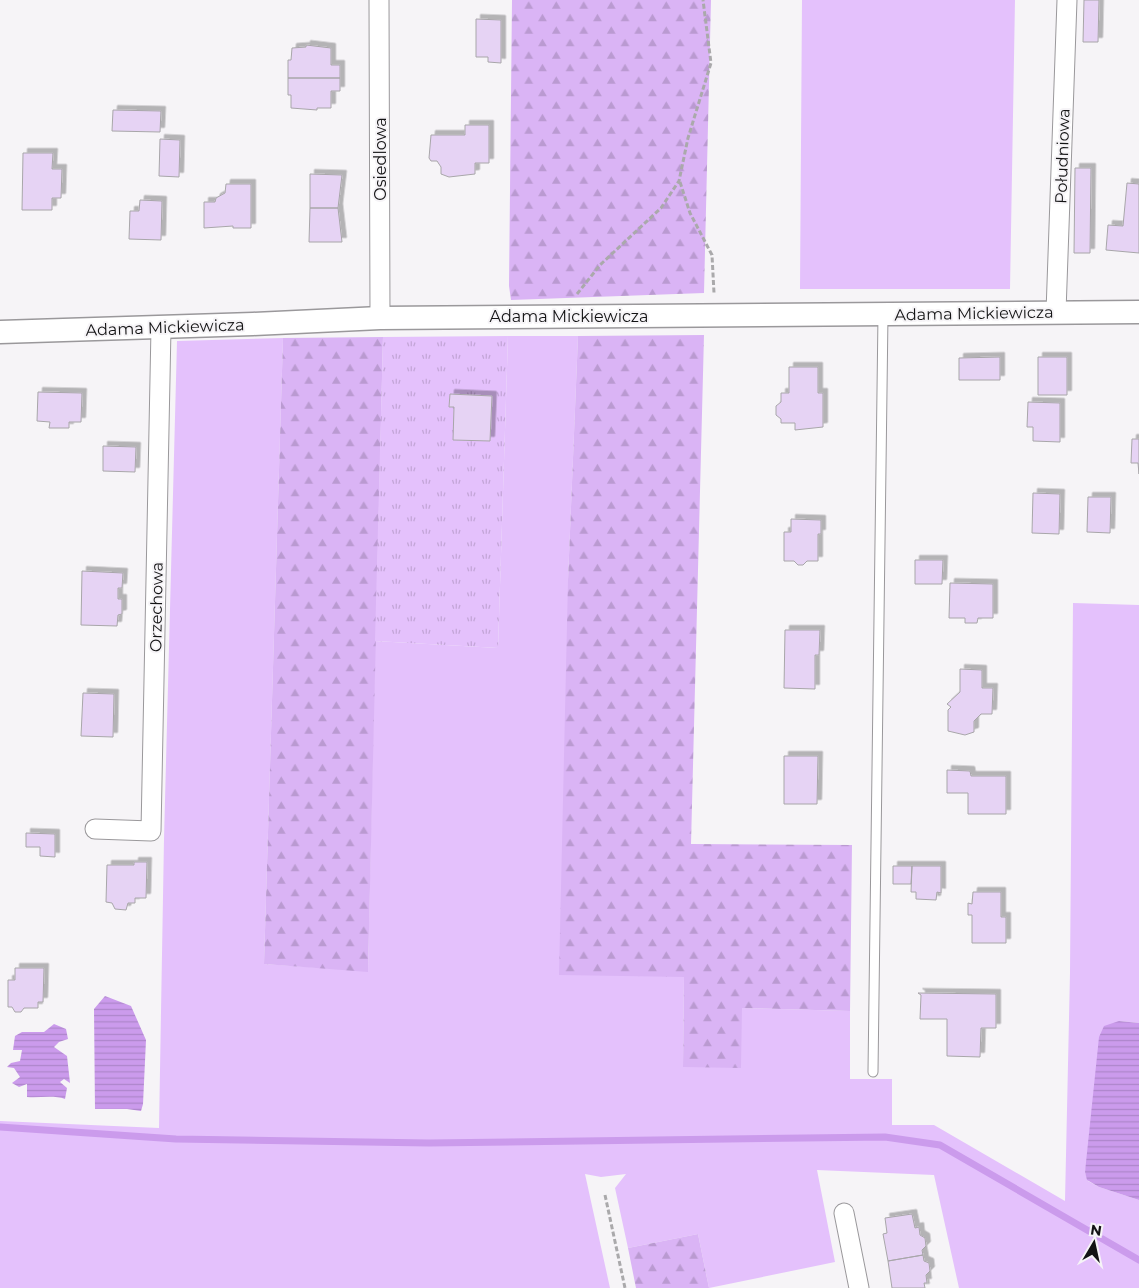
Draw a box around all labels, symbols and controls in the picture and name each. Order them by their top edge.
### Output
street label: Południowa [1051,108,1074,204]
street label: Osiedlowa [371,117,390,201]
street label: Adama Mickiewicza [894,303,1054,324]
street label: Adama Mickiewicza [489,307,649,326]
street label: Adama Mickiewicza [85,315,245,340]
street label: Orzechowa [146,562,167,652]
north arrow [1069,1218,1119,1268]
text: N [1089,1220,1103,1240]

